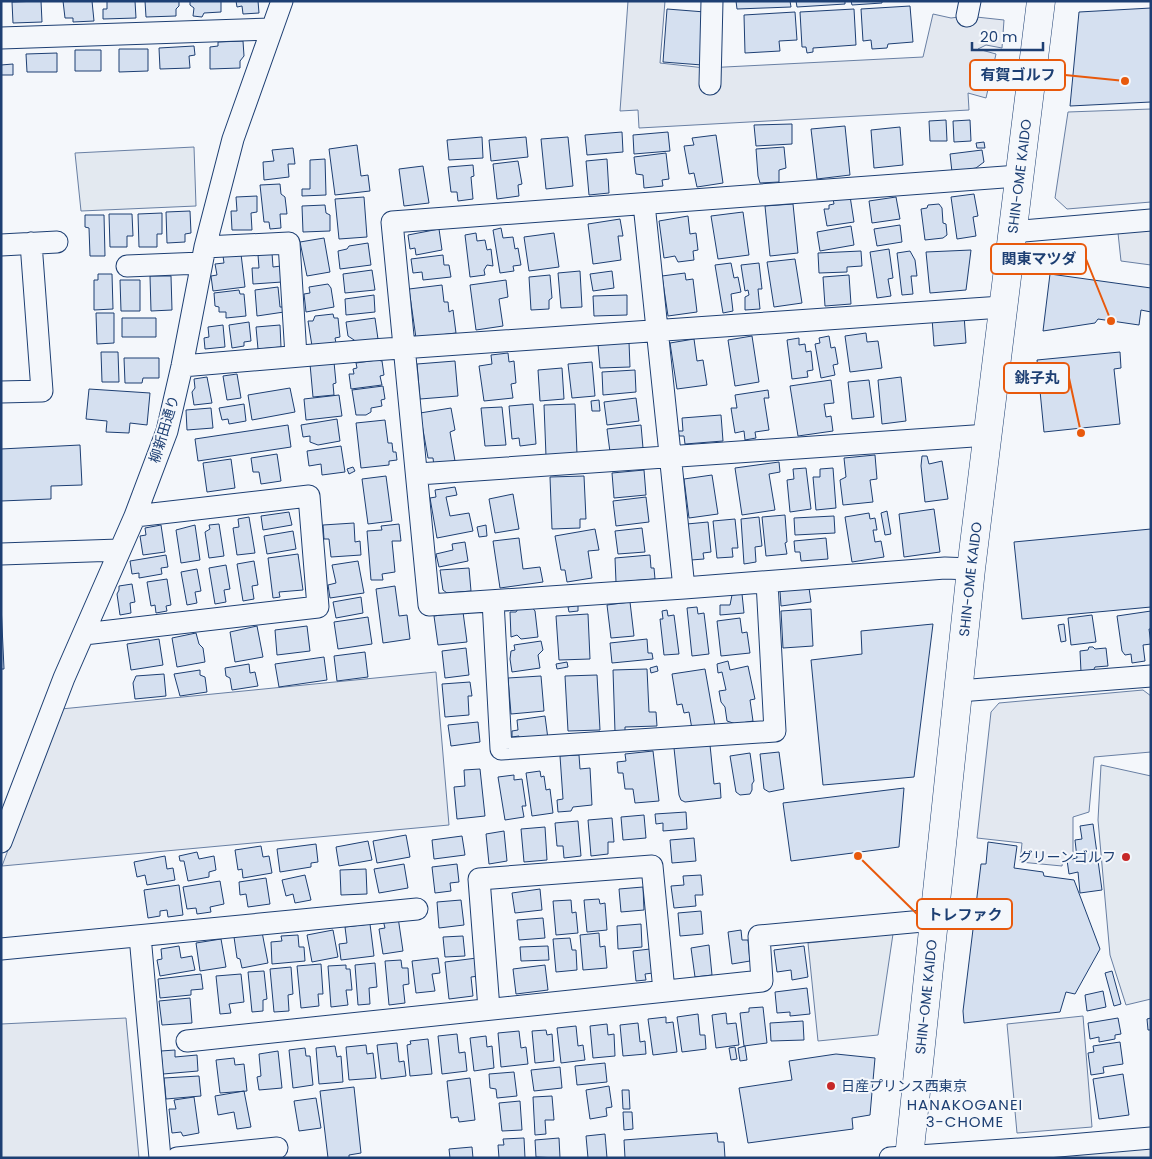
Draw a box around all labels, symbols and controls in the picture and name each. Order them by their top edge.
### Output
scale bar [972,20,1043,52]
text: 20 m [980,26,1018,47]
callout: 有賀ゴルフ [970,60,1065,90]
text: 有賀ゴルフ [980,64,1056,85]
street label: SHIN-OME KAIDO [1002,118,1036,235]
callout: 関東マツダ [991,244,1086,274]
text: 関東マツダ [1001,248,1077,269]
callout: 銚子丸 [1004,363,1069,393]
text: 銚子丸 [1014,367,1060,388]
street label: 柳新田通り [144,393,184,465]
street label: SHIN-OME KAIDO [954,521,987,638]
place label: グリーンゴルフ [1019,847,1116,867]
marker: グリーンゴルフ [1120,851,1132,863]
callout: トレファク [917,899,1012,929]
text: トレファク [927,904,1003,925]
street label: SHIN-OME KAIDO [910,939,942,1055]
place label: 日産プリンス西東京 [841,1076,967,1096]
marker: 日産プリンス西東京 [825,1080,837,1092]
district label: HANAKOGANEI 3-CHOME [907,1094,1023,1132]

